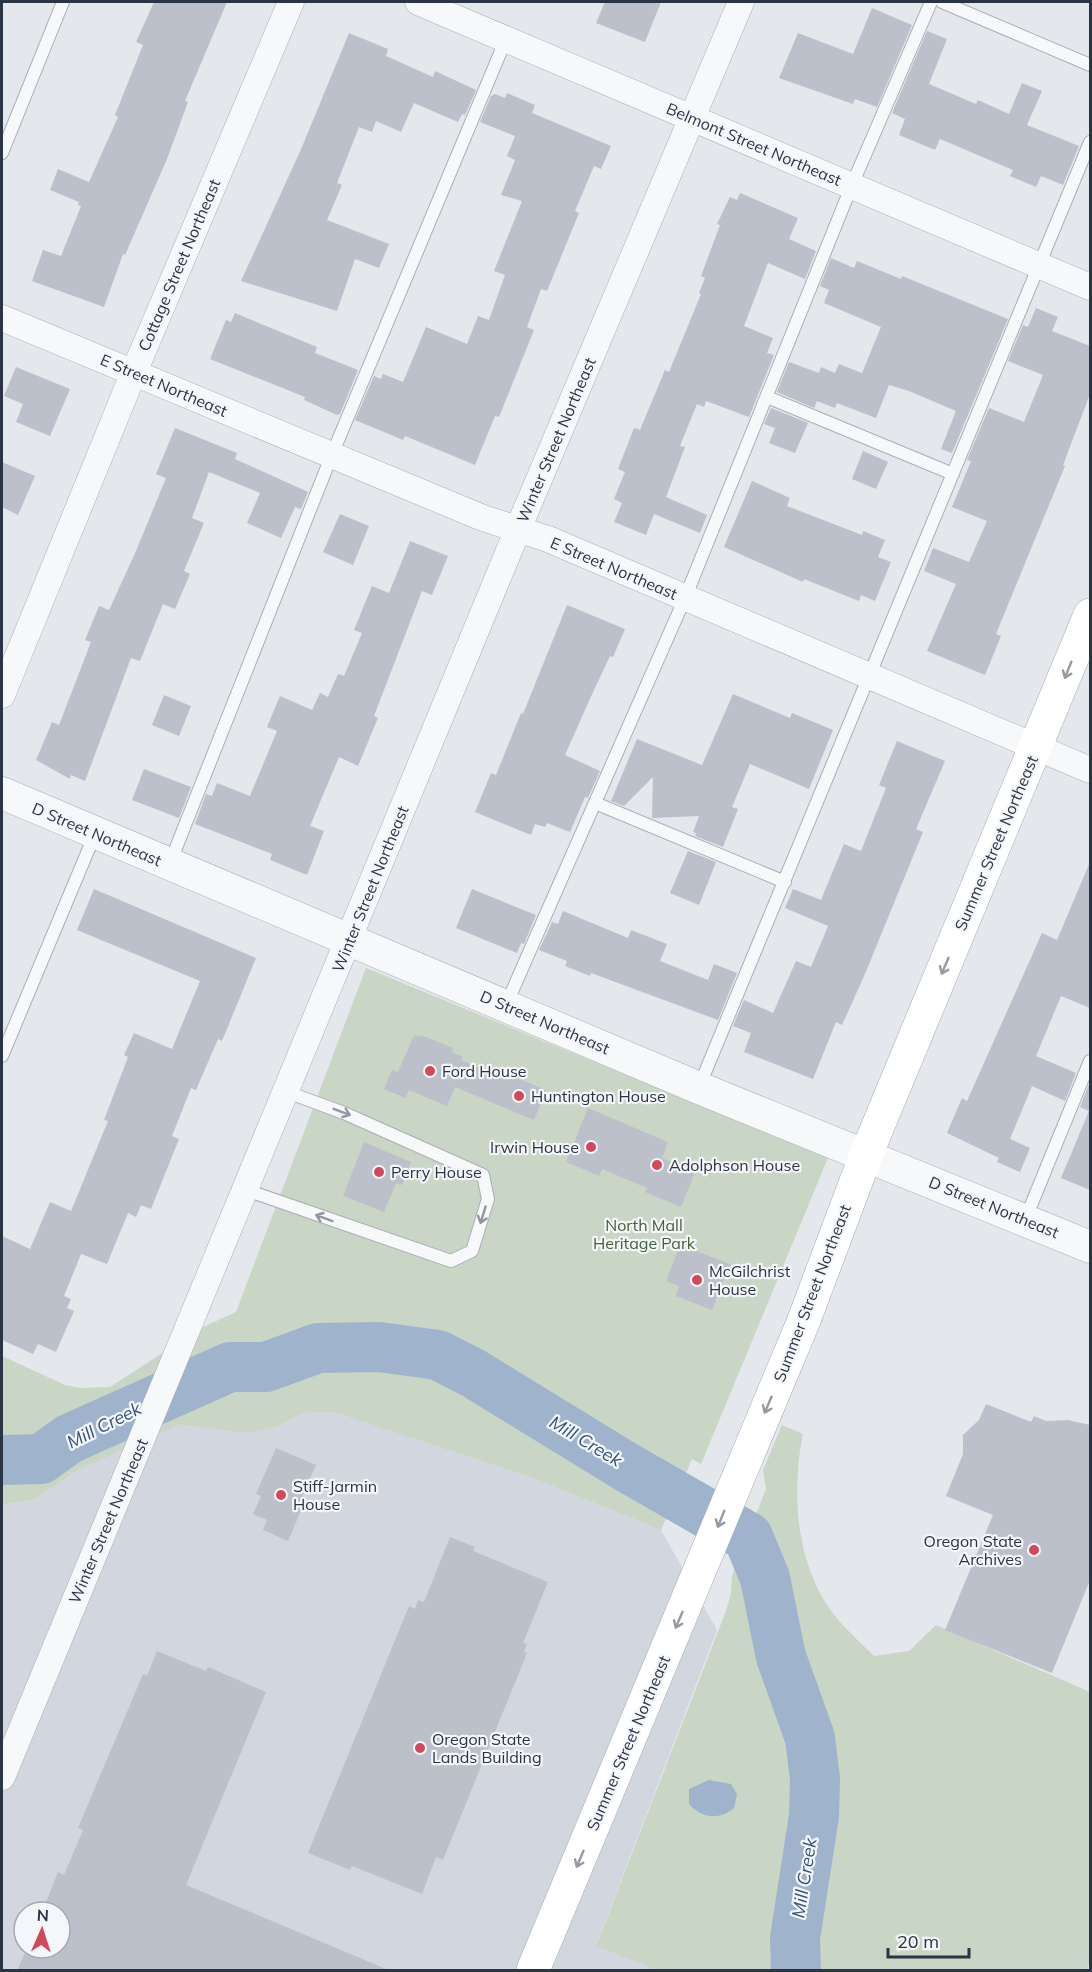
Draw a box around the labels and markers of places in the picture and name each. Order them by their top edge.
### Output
place label: Ford House [442,1061,527,1081]
marker: Ford House [423,1064,437,1078]
place label: Huntington House [531,1086,666,1106]
marker: Huntington House [512,1089,526,1103]
place label: Irwin House [490,1137,579,1157]
marker: Irwin House [584,1140,598,1154]
place label: Adolphson House [669,1155,800,1175]
marker: Adolphson House [650,1158,664,1172]
place label: Perry House [391,1162,482,1182]
marker: Perry House [372,1165,386,1179]
place label: McGilchrist House [709,1261,791,1299]
marker: McGilchrist House [690,1273,704,1287]
place label: Stiff-Jarmin House [293,1476,377,1514]
marker: Stiff-Jarmin House [274,1488,288,1502]
place label: Oregon State Archives [924,1531,1022,1569]
marker: Oregon State Archives [1027,1543,1041,1557]
place label: Oregon State Lands Building [432,1729,542,1767]
marker: Oregon State Lands Building [413,1741,427,1755]

